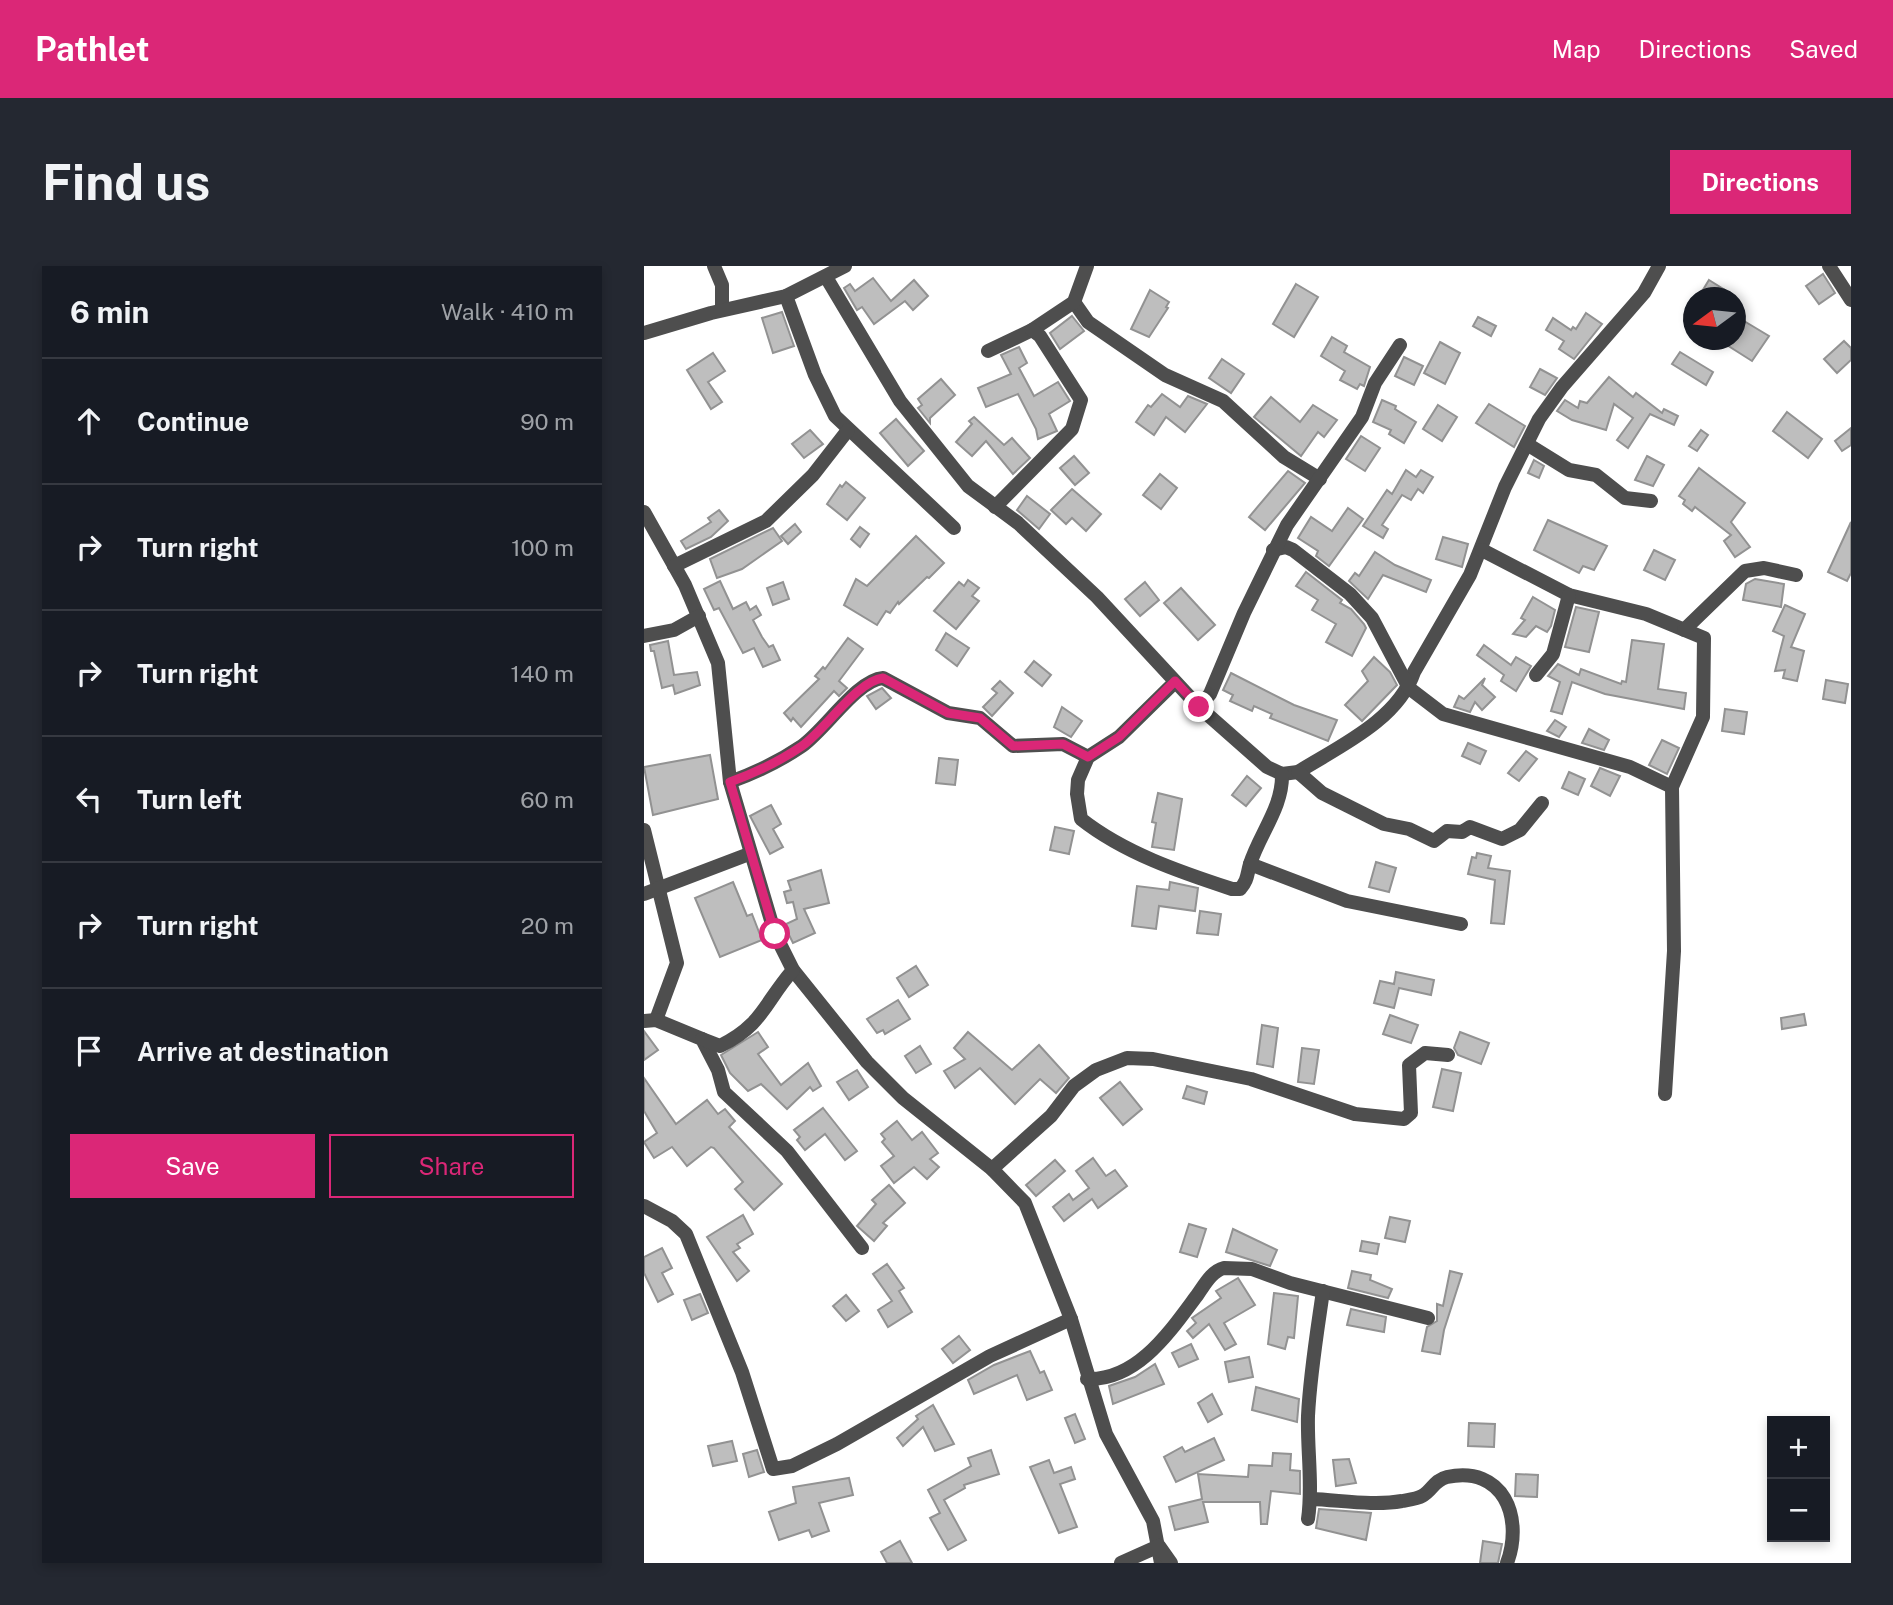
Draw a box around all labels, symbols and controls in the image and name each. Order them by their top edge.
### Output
text: Pathlet [35,30,150,68]
text: Map [1552,35,1601,63]
text: Directions [1639,35,1751,63]
text: Saved [1789,35,1858,63]
button: Directions [1670,150,1851,214]
text: Find us [42,153,210,211]
north arrow [1683,287,1746,350]
text: 6 min [70,294,149,330]
text: Walk · 410 m [441,298,574,325]
icon: ahead [70,402,108,440]
text: Continue [137,406,249,437]
text: 90 m [520,408,574,435]
icon: right [70,528,108,566]
text: Turn right [137,532,259,563]
text: 100 m [511,534,574,561]
icon: right [70,654,108,692]
text: Turn right [137,658,259,689]
text: 140 m [511,660,574,687]
route end [1183,691,1214,722]
icon: left [70,780,108,818]
text: Turn left [137,784,242,815]
text: 60 m [520,786,574,813]
icon: right [70,906,108,944]
text: Turn right [137,910,259,941]
text: 20 m [521,912,574,939]
route start [759,918,790,949]
icon: arrive [70,1032,108,1070]
text: Arrive at destination [137,1036,389,1067]
button: Save [70,1134,315,1198]
button: Share [329,1134,574,1198]
map controls [1767,1416,1830,1542]
button: + [1767,1416,1830,1479]
button: − [1767,1479,1830,1542]

